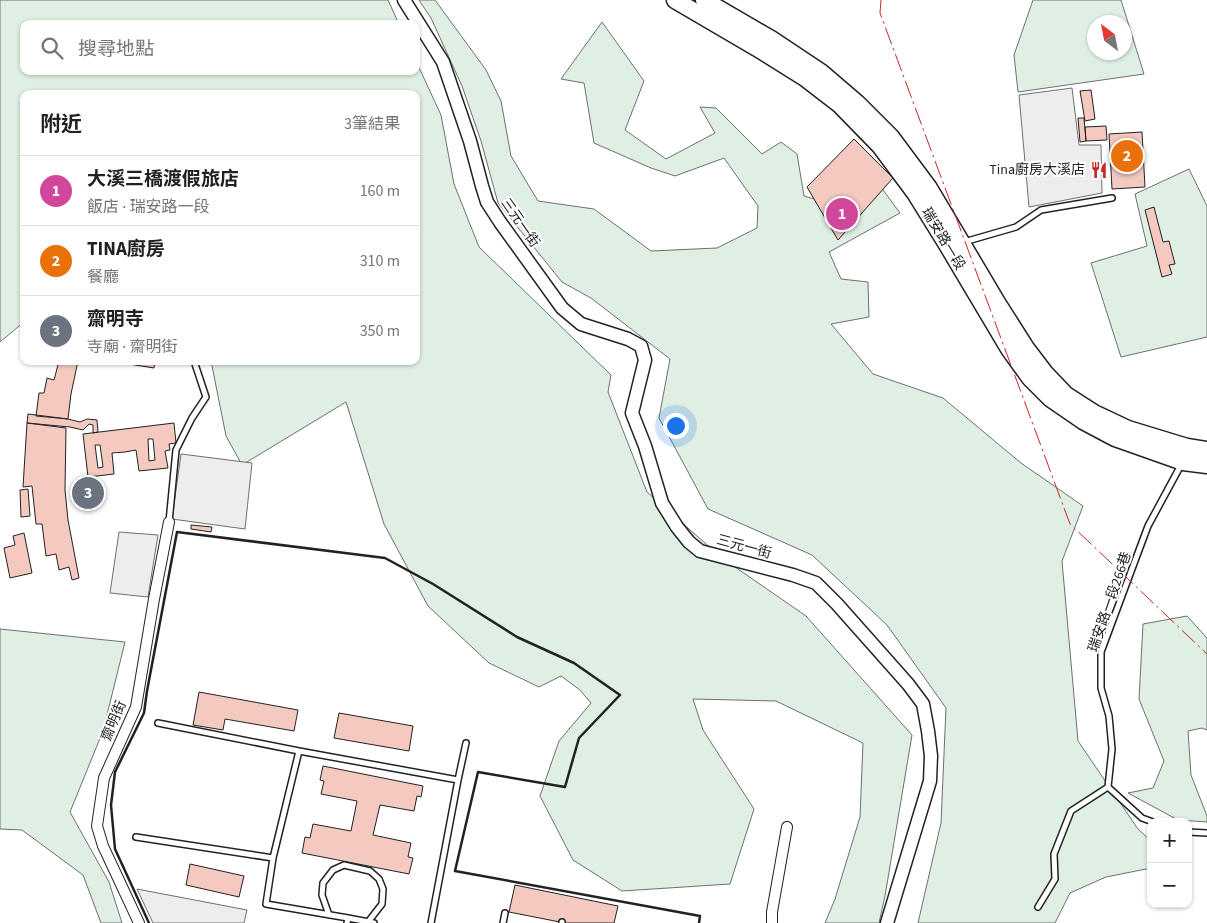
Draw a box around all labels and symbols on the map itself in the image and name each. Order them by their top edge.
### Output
north arrow [1087,15,1132,60]
pin: 2 [1111,137,1143,175]
place label: Tina廚房大溪店 [989,160,1085,180]
restaurant icon: Tina廚房大溪店 [1089,160,1109,180]
street label: 三元一街 [496,194,544,252]
pin: 1 [826,195,858,233]
street label: 瑞安路一段 [916,204,970,274]
your location [663,413,689,439]
pin: 3 [72,474,104,512]
street label: 三元一街 [714,530,774,564]
street label: 瑞安路一段266巷 [1083,549,1137,655]
street label: 齋明街 [97,698,131,744]

